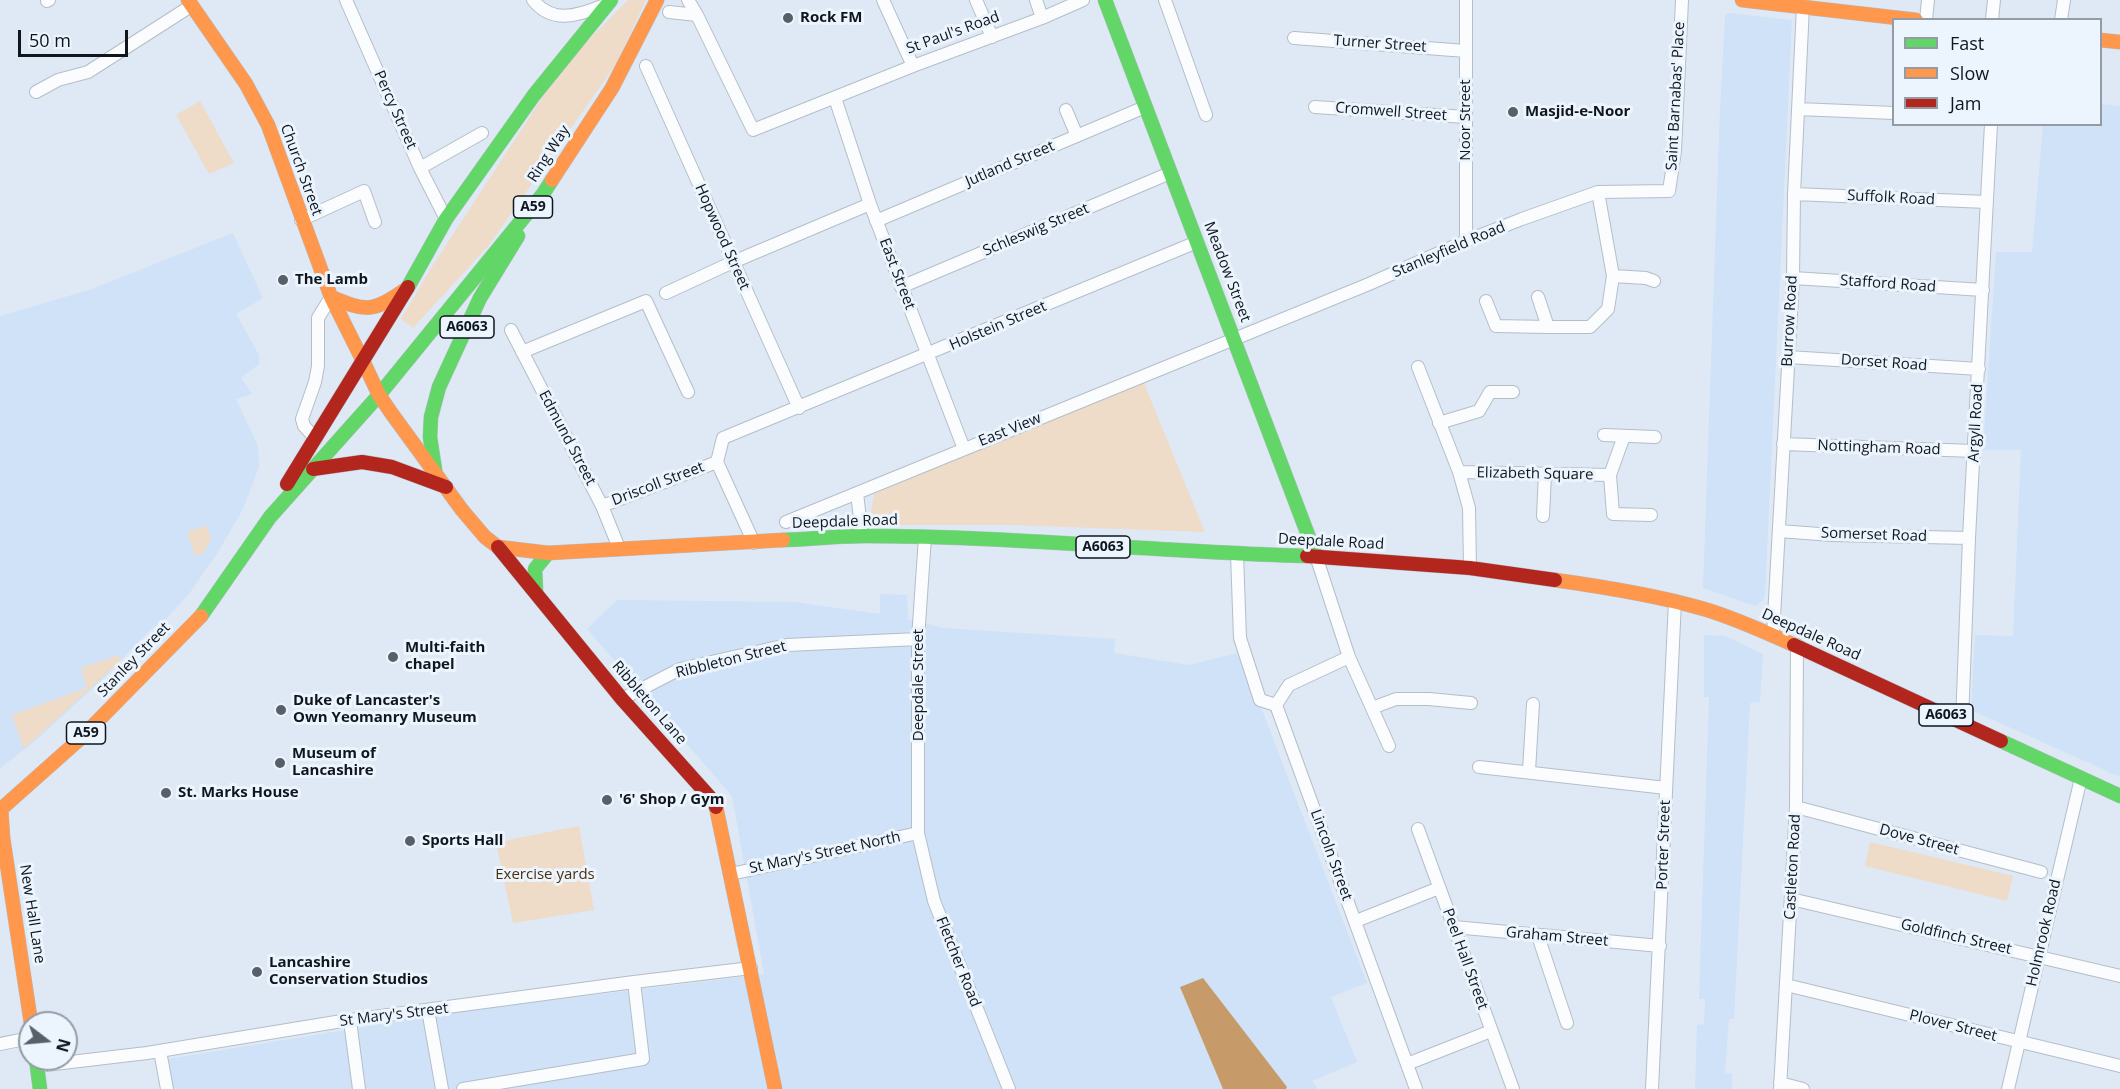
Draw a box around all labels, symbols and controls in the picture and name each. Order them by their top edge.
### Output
street label: St Paul's Road [904,8,1002,58]
place label: Rock FM [800,9,862,27]
marker: Rock FM [781,11,795,25]
scale bar [21,18,130,56]
legend [1892,18,2102,126]
street label: Saint Barnabas' Place [1663,21,1689,171]
text: 50 m [29,28,71,52]
text: Fast [1950,31,1984,55]
street label: Turner Street [1333,32,1427,56]
text: Slow [1950,61,1989,85]
street label: Percy Street [370,68,420,152]
street label: Noor Street [1457,79,1475,161]
text: Jam [1950,91,1982,115]
street label: Cromwell Street [1335,99,1447,125]
place label: Masjid-e-Noor [1525,103,1630,121]
marker: Masjid-e-Noor [1506,105,1520,119]
street label: Church Street [276,122,326,218]
street label: Ring Way [524,122,574,186]
street label: Jutland Street [963,137,1057,191]
street label: Hopwood Street [691,181,753,293]
street label: Suffolk Road [1847,187,1935,209]
road number: A59 [514,196,552,218]
street label: Schleswig Street [980,200,1092,260]
street label: Stanleyfield Road [1390,218,1508,282]
street label: Meadow Street [1200,219,1254,325]
street label: East Street [875,236,919,312]
place label: The Lamb [295,271,368,289]
street label: Stafford Road [1839,272,1937,296]
marker: The Lamb [276,273,290,287]
street label: Burrow Road [1779,275,1801,367]
street label: Holstein Street [947,297,1049,355]
road number: A6063 [440,316,494,338]
street label: Dorset Road [1840,351,1928,375]
street label: Argyll Road [1965,383,1987,463]
street label: Edmund Street [534,388,600,488]
street label: East View [976,409,1044,451]
street label: Nottingham Road [1817,437,1941,459]
street label: Driscoll Street [609,458,707,510]
street label: Elizabeth Square [1476,464,1594,484]
street label: Deepdale Road [792,511,898,533]
street label: Somerset Road [1821,524,1927,546]
street label: Deepdale Road [1277,530,1385,554]
road number: A6063 [1076,536,1130,558]
street label: Deepdale Road [1759,605,1863,665]
street label: Stanley Street [94,619,174,701]
street label: Deepdale Street [910,629,928,741]
street label: Ribbleton Street [674,638,788,682]
place label: Multi-faith chapel [405,639,485,674]
marker: Multi-faith chapel [386,650,400,664]
street label: Ribbleton Lane [608,658,690,748]
place label: Duke of Lancaster's Own Yeomanry Museum [293,692,477,727]
marker: Duke of Lancaster's Own Yeomanry Museum [274,703,288,717]
road number: A6063 [1919,704,1973,726]
road number: A59 [66,722,106,744]
place label: Museum of Lancashire [292,745,376,780]
marker: Museum of Lancashire [273,756,287,770]
place label: St. Marks House [178,784,299,802]
marker: St. Marks House [159,786,173,800]
place label: '6' Shop / Gym [619,791,724,809]
marker: '6' Shop / Gym [600,793,614,807]
street label: Porter Street [1653,800,1675,890]
street label: Lincoln Street [1306,807,1356,903]
street label: Castleton Road [1781,814,1805,920]
street label: Dove Street [1877,821,1961,859]
street label: St Mary's Street North [748,828,902,878]
place label: Sports Hall [422,832,503,850]
marker: Sports Hall [403,834,417,848]
street label: New Hall Lane [15,863,49,965]
park label: Exercise yards [495,866,595,884]
street label: Holmrook Road [2023,878,2065,988]
street label: Peel Hall Street [1438,906,1492,1012]
street label: Fletcher Road [932,914,984,1010]
street label: Goldfinch Street [1899,916,2013,958]
street label: Graham Street [1505,924,1609,950]
place label: Lancashire Conservation Studios [269,954,428,989]
marker: Lancashire Conservation Studios [250,965,264,979]
street label: St Mary's Street [339,999,449,1031]
street label: Plover Street [1907,1006,1999,1046]
north arrow [18,1011,78,1071]
text: N [51,1036,76,1055]

